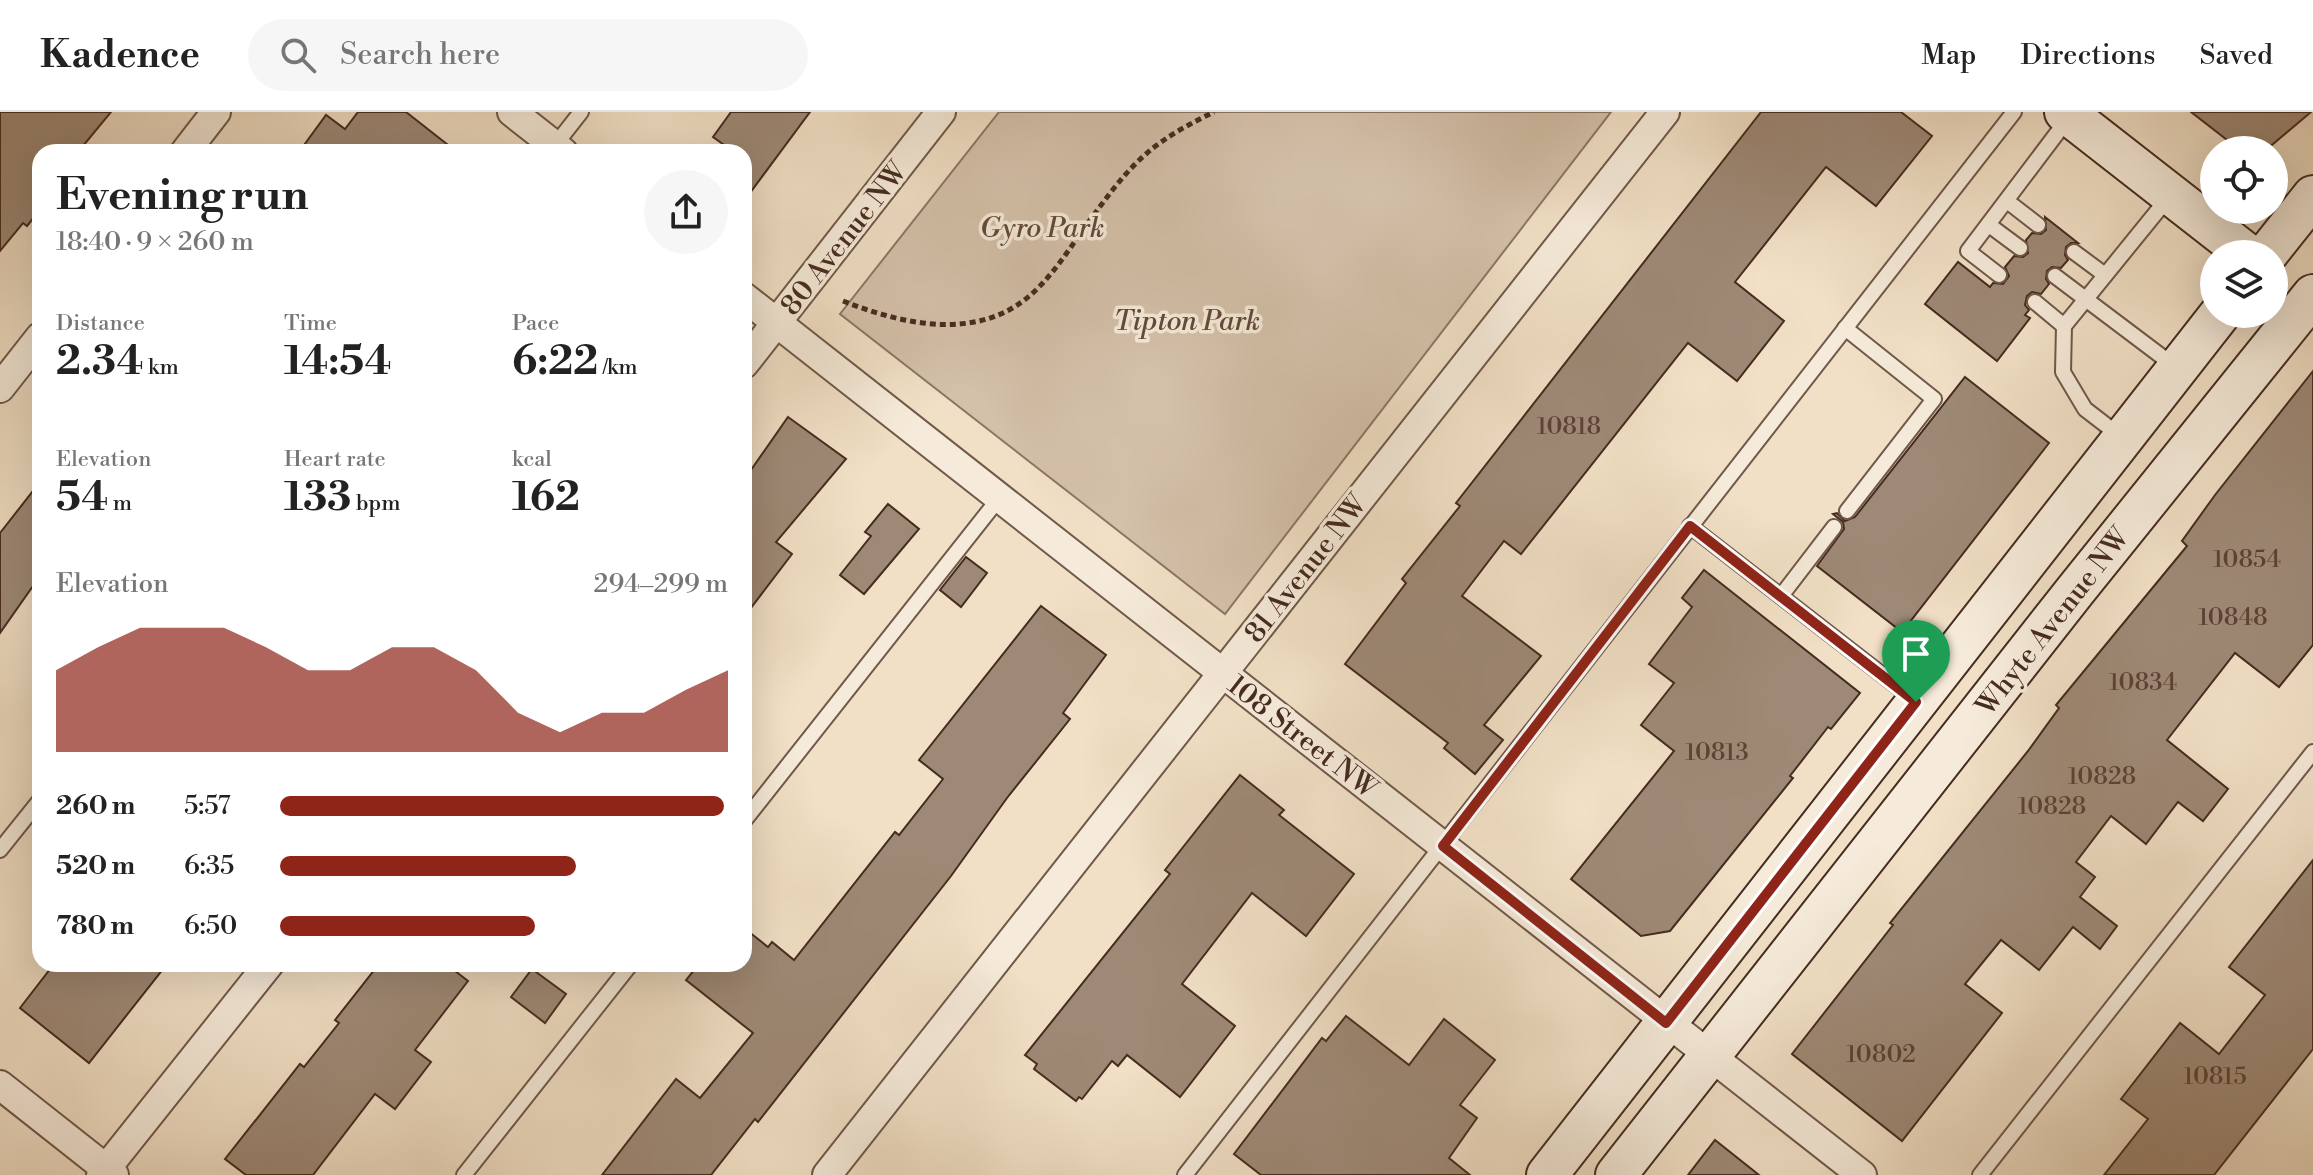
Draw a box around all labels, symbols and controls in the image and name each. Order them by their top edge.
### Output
search box [248,19,808,91]
text: Kadence [40,32,200,79]
icon: search [276,33,320,77]
text: Search here [340,36,500,74]
text: Map [1921,38,1976,73]
text: Directions [2020,38,2155,73]
text: Saved [2199,38,2273,73]
map controls [2200,136,2288,328]
button: locate [2200,136,2288,224]
street label: 80 Avenue NW [773,154,916,323]
text: Evening run [56,168,309,223]
button: share [644,170,728,254]
park label: Gyro Park [980,211,1104,246]
text: 18:40 · 9 × 260 m [56,226,254,258]
button: layers [2200,240,2288,328]
park label: Tipton Park [1114,304,1260,339]
text: Distance [56,310,145,337]
text: Time [284,310,337,337]
text: Pace [512,310,559,337]
text: 2.34 [56,337,143,387]
text: 14:54 [284,337,391,387]
text: 6:22 [512,337,598,387]
text: km [143,354,179,381]
text: /km [598,354,638,381]
house number: 10818 [1537,412,1601,442]
text: Elevation [56,446,151,473]
text: Heart rate [284,446,386,473]
text: kcal [512,446,552,473]
text: 54 [56,473,108,523]
text: 133 [284,473,351,523]
text: 162 [512,473,580,523]
street label: 81 Avenue NW [1237,486,1376,650]
text: m [108,490,132,517]
text: bpm [351,490,400,517]
street label: Whyte Avenue NW [1968,520,2139,724]
house number: 10854 [2213,545,2281,575]
text: Elevation [56,568,169,600]
text: 294–299 m [594,568,728,600]
house number: 10848 [2198,603,2268,633]
pin [1882,620,1950,702]
icon: arrive [1894,632,1938,676]
street label: 108 Street NW [1220,668,1385,808]
house number: 10834 [2109,668,2177,698]
house number: 10813 [1685,738,1749,768]
house number: 10828 [2068,762,2136,792]
text: 260 m [56,790,135,822]
text: 5:57 [184,790,231,822]
house number: 10828 [2018,792,2086,822]
text: 520 m [56,850,135,882]
text: 6:35 [184,850,234,882]
text: 780 m [56,910,134,942]
text: 6:50 [184,910,237,942]
house number: 10802 [1846,1040,1916,1070]
house number: 10815 [2183,1062,2247,1092]

